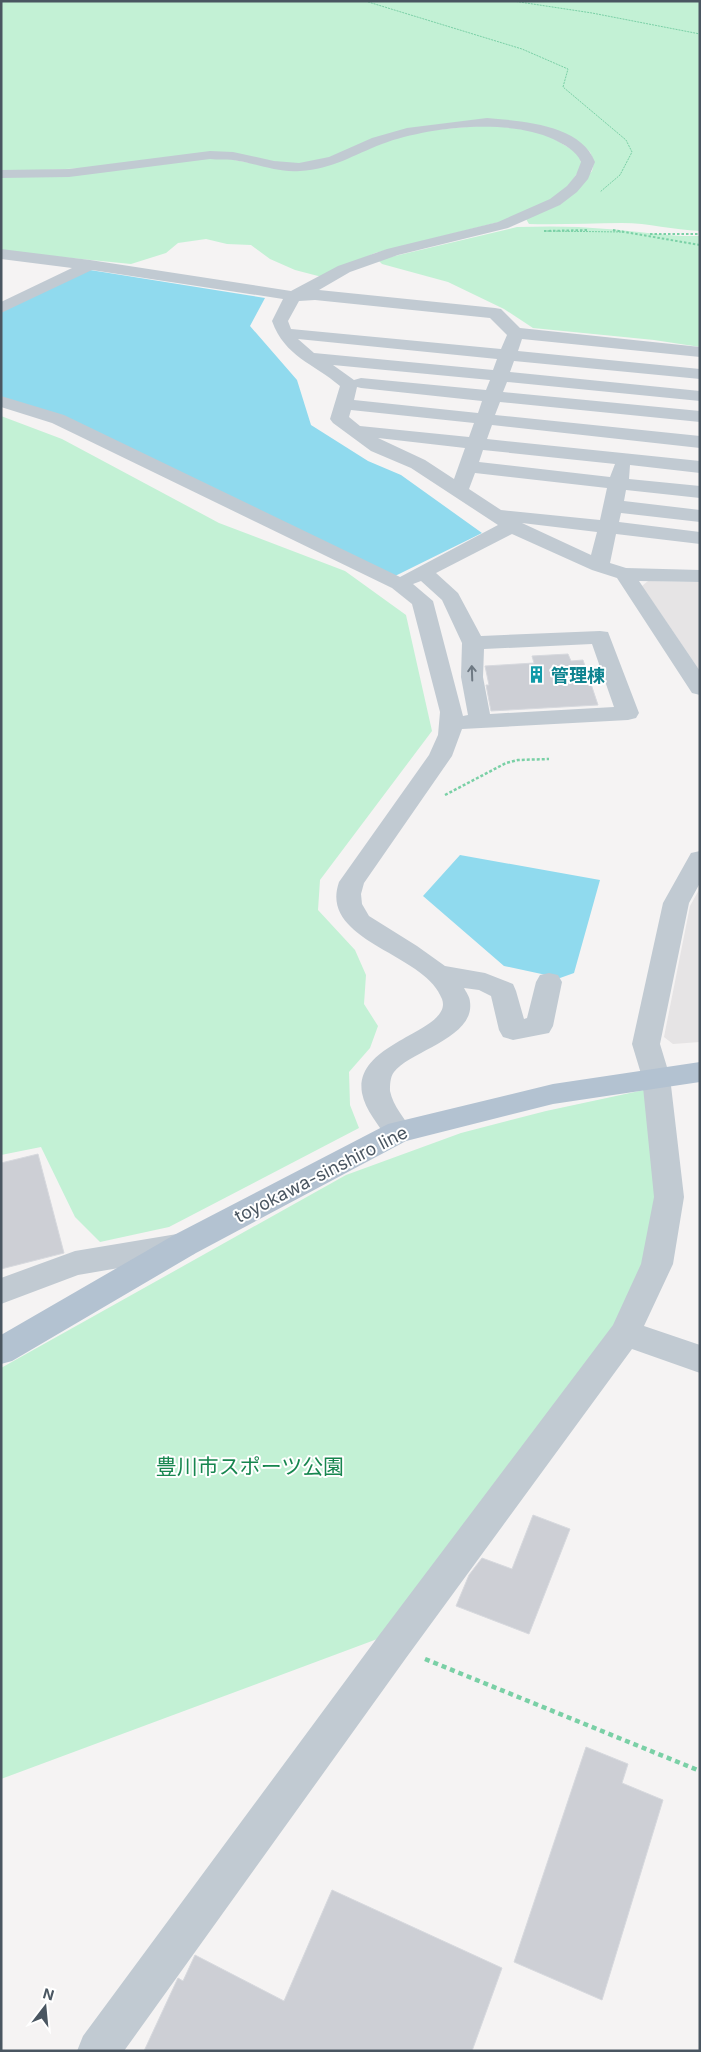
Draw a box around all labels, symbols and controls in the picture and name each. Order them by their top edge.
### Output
building icon: 管理棟 [527,665,547,685]
place label: 管理棟 [551,665,605,686]
one-way arrow [468,666,477,682]
street label: toyokawa-sinshiro line [231,1121,411,1227]
park label: 豊川市スポーツ公園 [156,1454,344,1479]
north arrow [20,1982,70,2032]
text: N [41,1984,56,2004]

